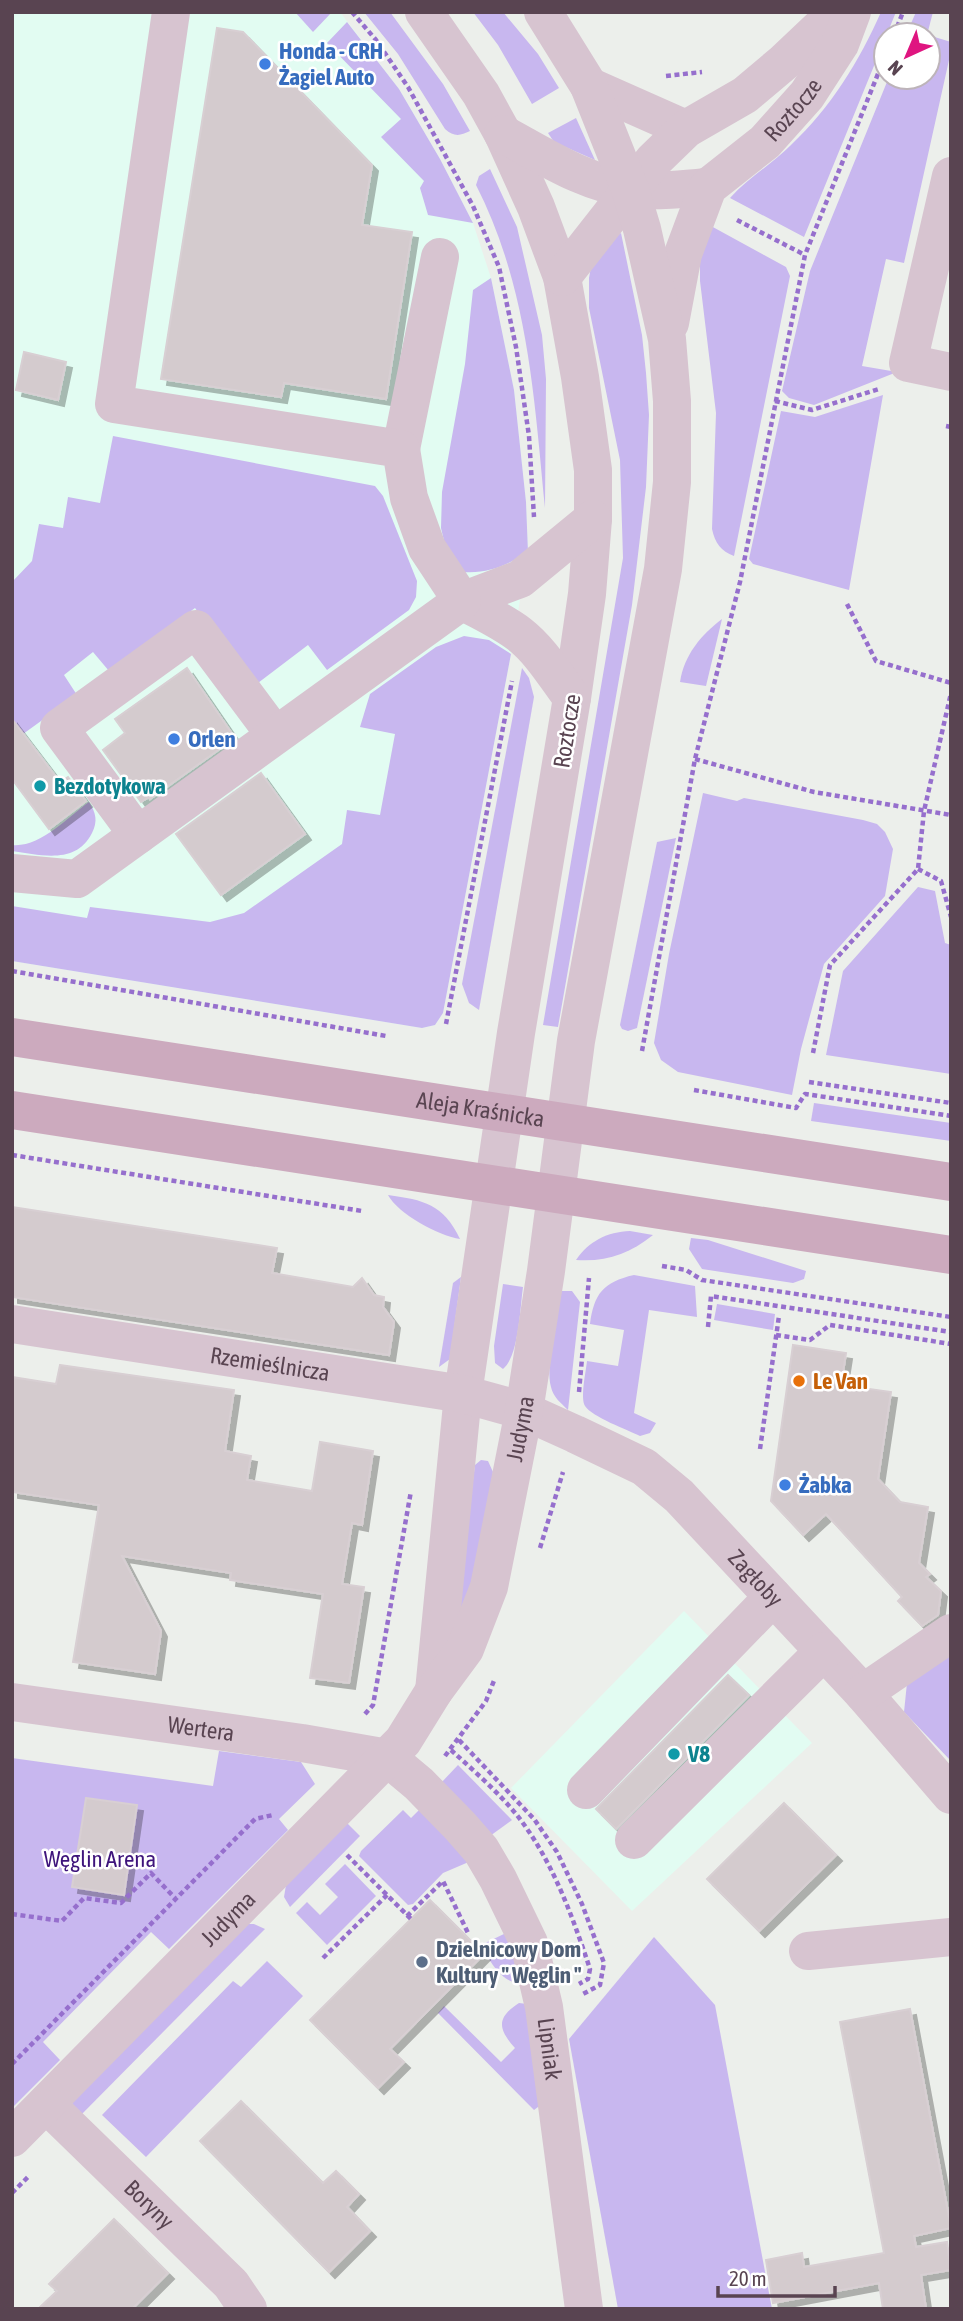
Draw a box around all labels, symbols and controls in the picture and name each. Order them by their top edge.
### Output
north arrow [872,21,942,91]
place label: Honda - CRH Żagiel Auto [279,38,383,90]
marker: Honda - CRH Żagiel Auto [257,56,273,72]
text: N [884,56,907,80]
street label: Roztocze [759,74,827,147]
street label: Roztocze [548,692,586,770]
place label: Orlen [188,726,236,752]
marker: Orlen [166,731,182,747]
place label: Bezdotykowa [54,773,166,799]
marker: Bezdotykowa [32,778,48,794]
street label: Aleja Kraśnicka [415,1087,546,1132]
street label: Rzemieślnicza [208,1342,331,1386]
place label: Le Van [813,1368,868,1394]
marker: Le Van [791,1373,807,1389]
street label: Judyma [501,1394,539,1464]
place label: Żabka [799,1472,852,1498]
marker: Żabka [777,1477,793,1493]
street label: Zagłoby [723,1544,788,1612]
street label: Wertera [166,1711,236,1746]
place label: V8 [687,1741,710,1767]
marker: V8 [666,1746,682,1762]
park label: Węglin Arena [44,1846,156,1872]
street label: Judyma [196,1886,261,1951]
place label: Dzielnicowy Dom Kultury " Węglin " [436,1936,582,1988]
marker: Dzielnicowy Dom Kultury " Węglin " [414,1954,430,1970]
street label: Lipniak [533,2016,567,2082]
street label: Boryny [119,2175,179,2234]
scale bar [718,2254,835,2298]
text: 20 m [729,2266,767,2290]

